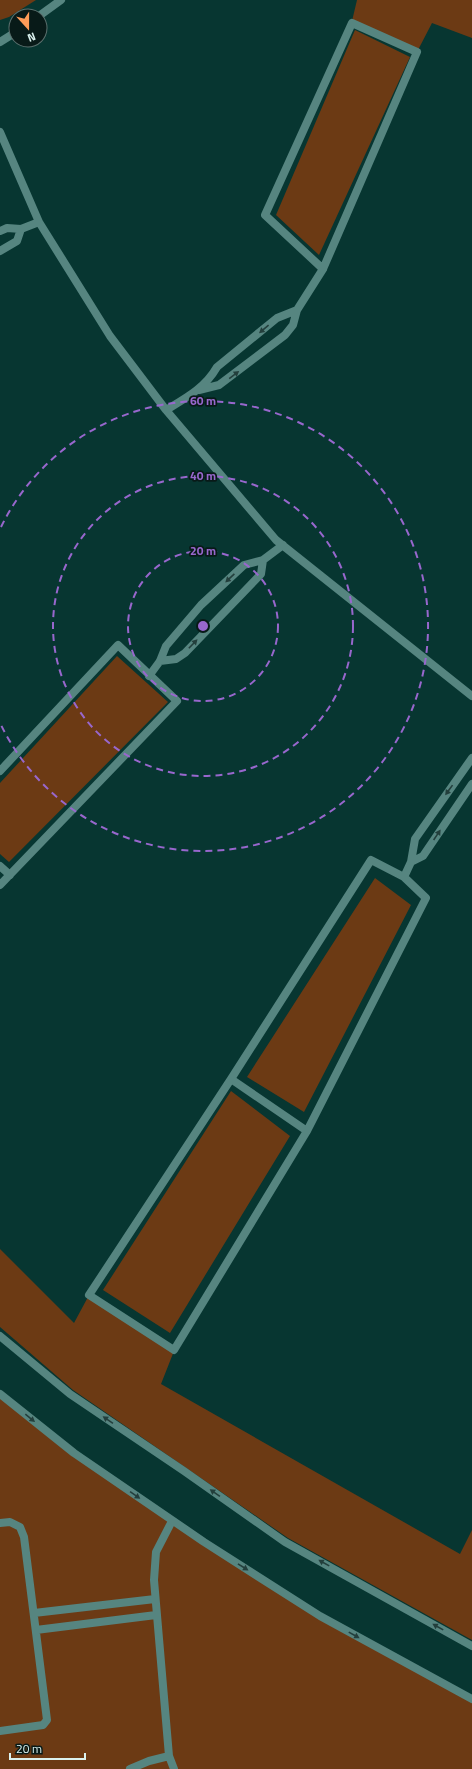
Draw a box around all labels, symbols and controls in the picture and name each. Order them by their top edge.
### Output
north arrow [8,8,48,48]
text: N [25,29,38,46]
one-way arrow [258,325,269,334]
one-way arrow [228,371,239,379]
text: 60 m [190,391,216,410]
text: 40 m [190,466,216,485]
text: 20 m [190,541,216,560]
one-way arrow [225,573,235,582]
centre of rings [196,619,210,633]
one-way arrow [189,639,198,649]
one-way arrow [445,784,453,795]
one-way arrow [433,830,441,840]
one-way arrow [25,1414,36,1422]
one-way arrow [103,1416,113,1424]
one-way arrow [210,1489,221,1497]
one-way arrow [130,1491,140,1499]
one-way arrow [319,1560,330,1567]
one-way arrow [237,1564,249,1571]
one-way arrow [432,1623,444,1630]
one-way arrow [348,1631,360,1638]
scale bar [10,1735,85,1761]
text: 20 m [16,1739,42,1758]

